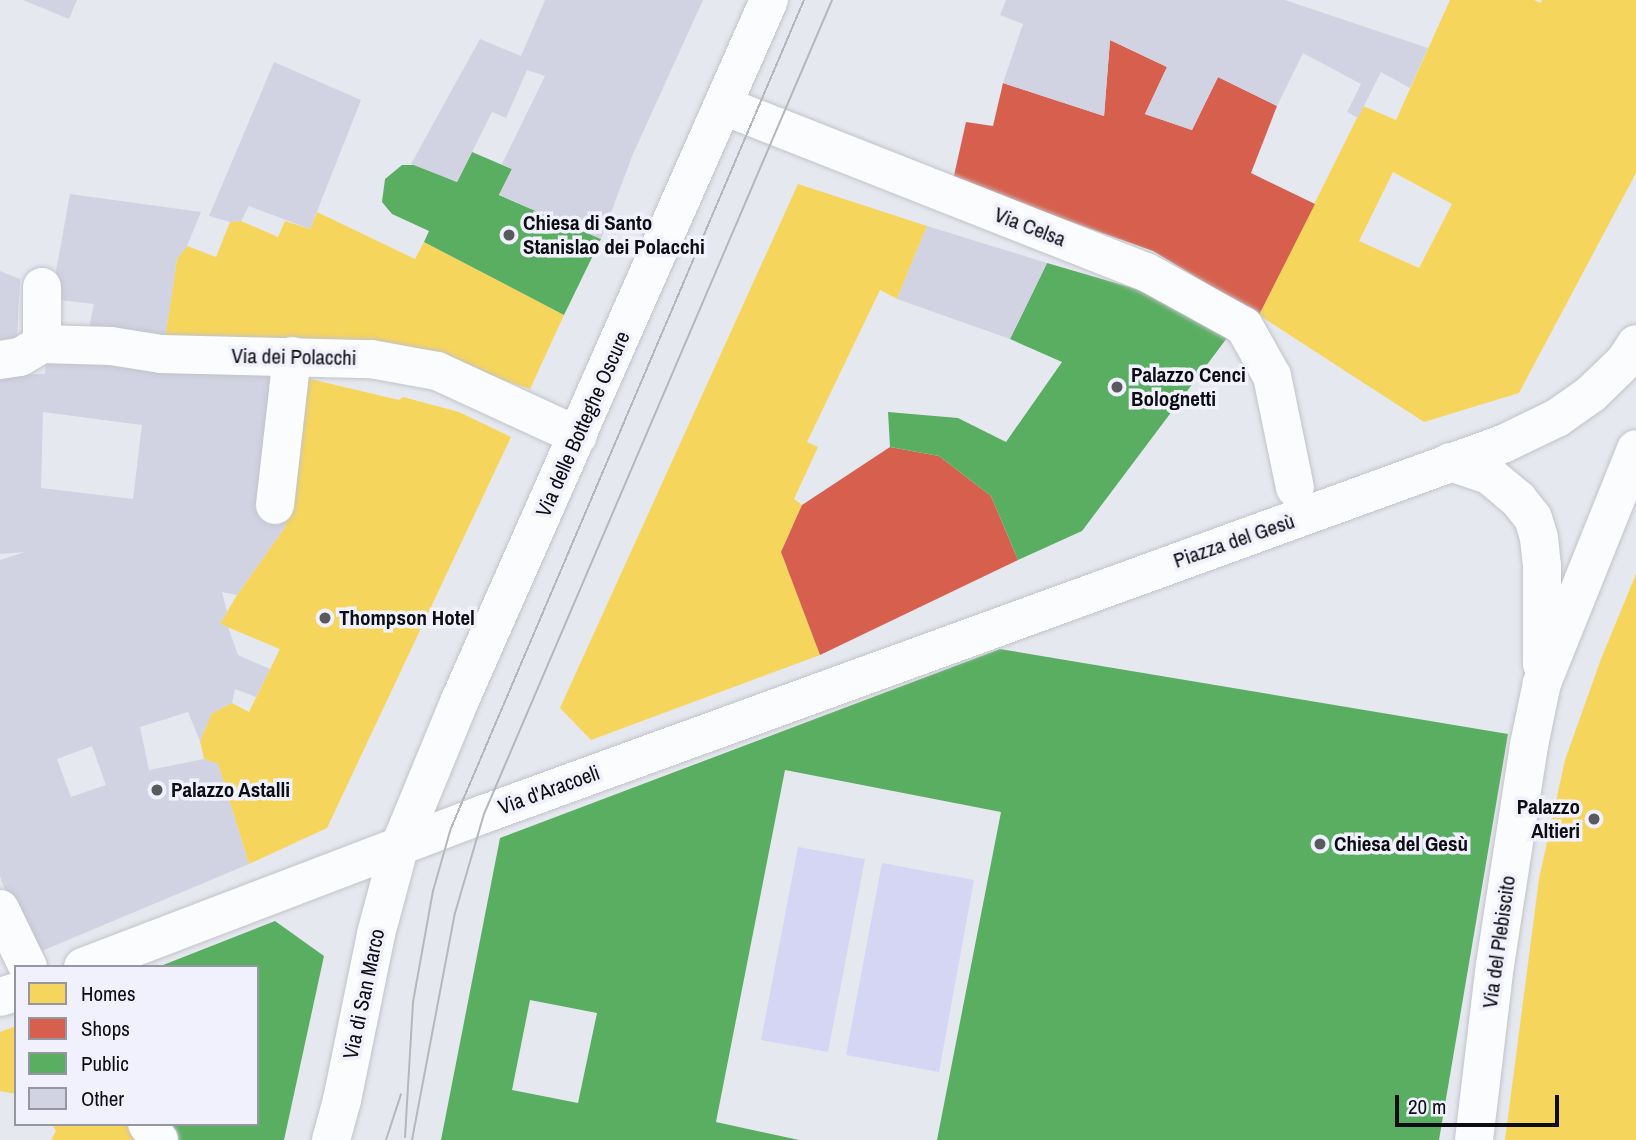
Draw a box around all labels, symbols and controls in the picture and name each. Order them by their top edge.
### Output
street label: Via Celsa [991,202,1069,252]
place label: Chiesa di Santo Stanislao dei Polacchi [523,210,705,260]
marker: Chiesa di Santo Stanislao dei Polacchi [501,227,517,243]
street label: Via delle Botteghe Oscure [531,327,635,521]
street label: Via dei Polacchi [231,343,357,371]
place label: Palazzo Cenci Bolognetti [1131,362,1246,412]
marker: Palazzo Cenci Bolognetti [1109,379,1125,395]
street label: Piazza del Gesù [1170,509,1298,573]
place label: Thompson Hotel [339,605,475,631]
marker: Thompson Hotel [317,610,333,626]
street label: Via d'Aracoeli [495,760,603,820]
place label: Palazzo Astalli [171,777,291,803]
marker: Palazzo Astalli [149,782,165,798]
place label: Palazzo Altieri [1517,794,1580,844]
marker: Palazzo Altieri [1586,811,1602,827]
place label: Chiesa del Gesù [1334,831,1468,857]
marker: Chiesa del Gesù [1312,836,1328,852]
street label: Via del Plebiscito [1477,874,1521,1010]
street label: Via di San Marco [338,926,390,1062]
legend [14,965,259,1126]
text: Homes [81,979,136,1008]
text: Shops [81,1014,130,1043]
text: Public [81,1049,129,1078]
scale bar [1398,1080,1562,1124]
text: Other [81,1084,124,1113]
text: 20 m [1408,1092,1446,1121]

